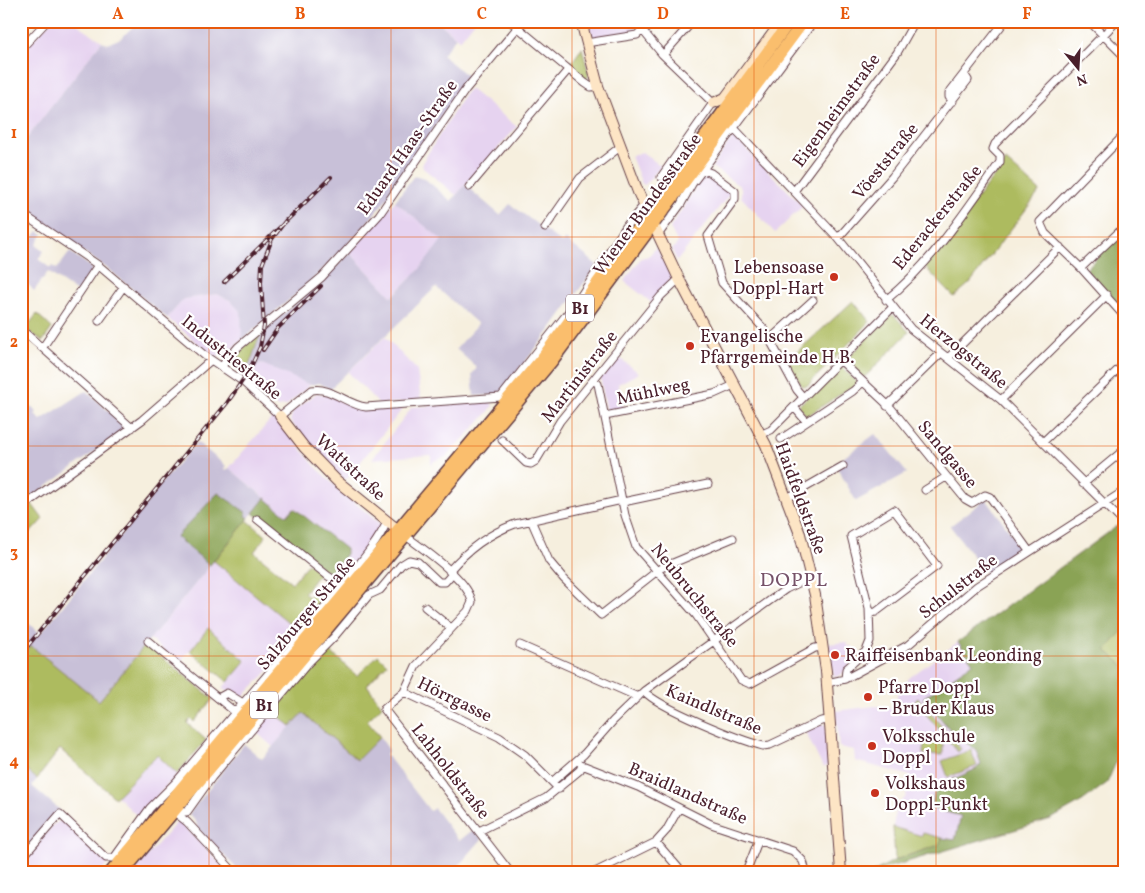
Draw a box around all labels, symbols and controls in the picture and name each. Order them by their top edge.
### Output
text: A [112,4,124,26]
text: B [295,4,306,26]
text: C [477,4,487,26]
text: D [657,4,669,26]
text: E [840,4,850,26]
text: F [1022,4,1032,26]
north arrow [1052,42,1102,92]
street label: Eigenheimstraße [787,49,887,173]
text: N [1074,68,1089,90]
street label: Eduard Haas-Straße [352,75,464,221]
street label: Vöeststraße [847,118,925,206]
text: 1 [11,123,17,145]
street label: Wiener Bundesstraße [588,129,708,281]
street label: Ederackerstraße [888,160,988,276]
place label: Lebensoase Doppl-Hart [732,256,824,302]
marker: Lebensoase Doppl-Hart [828,271,840,283]
road number: B1 [566,294,594,322]
street label: Herzogstraße [914,309,1013,396]
street label: Industriestraße [175,310,287,407]
street label: Martinistraße [536,325,624,428]
place label: Evangelische Pfarrgemeinde H.B. [700,325,855,371]
text: 2 [10,332,18,354]
marker: Evangelische Pfarrgemeinde H.B. [684,340,696,352]
street label: Mühlweg [614,373,692,412]
street label: Sandgasse [911,416,983,494]
street label: Wattstraße [309,429,391,507]
street label: Haidfeldstraße [768,439,832,558]
street label: Neubruchstraße [644,538,744,653]
text: 3 [10,542,18,564]
street label: Schulstraße [914,549,1004,626]
street label: Salzburger Straße [252,552,362,676]
district label: DOPPL [760,567,828,595]
place label: Raiffeisenbank Leonding [845,644,1042,669]
marker: Raiffeisenbank Leonding [829,649,841,661]
street label: Hörrgasse [413,672,496,729]
place label: Pfarre Doppl – Bruder Klaus [878,676,995,722]
street label: Kaindlstraße [661,679,766,742]
marker: Pfarre Doppl – Bruder Klaus [862,691,874,703]
road number: B1 [250,692,278,718]
street label: Lahholdstraße [404,719,495,825]
place label: Volksschule Doppl [882,725,975,771]
marker: Volksschule Doppl [866,740,878,752]
text: 4 [9,751,19,773]
street label: Braidlandstraße [624,757,751,832]
place label: Volkshaus Doppl-Punkt [885,772,988,818]
marker: Volkshaus Doppl-Punkt [869,787,881,799]

